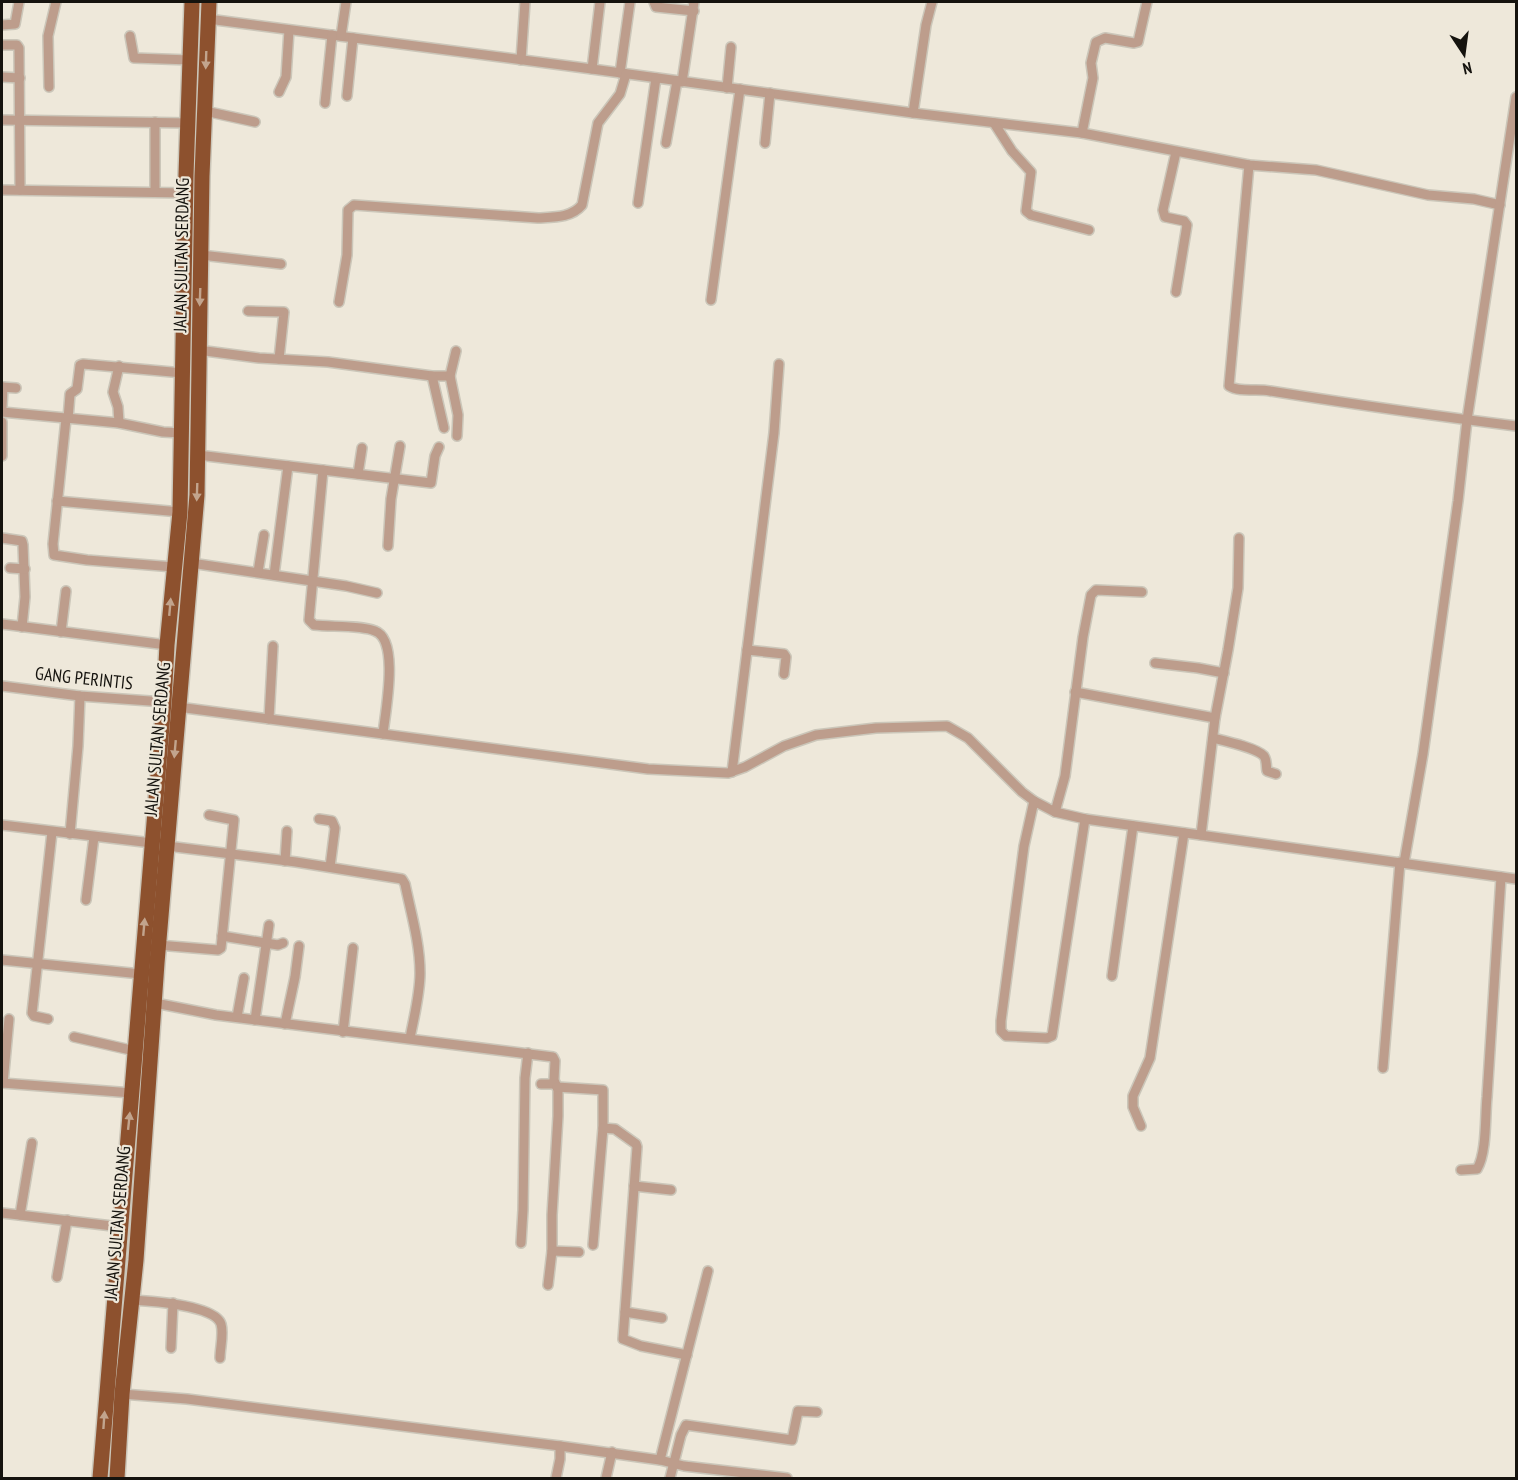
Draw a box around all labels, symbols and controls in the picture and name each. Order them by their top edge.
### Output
north arrow [1434,24,1494,84]
one-way arrow [201,50,211,69]
text: N [1461,58,1474,79]
street label: JALAN SULTAN SERDANG [168,177,194,333]
one-way arrow [195,287,204,306]
one-way arrow [192,482,201,501]
one-way arrow [165,597,175,616]
street label: GANG PERINTIS [34,661,134,695]
street label: JALAN SULTAN SERDANG [139,661,175,818]
one-way arrow [170,739,180,758]
one-way arrow [139,917,149,936]
one-way arrow [124,1112,134,1131]
street label: JALAN SULTAN SERDANG [99,1145,135,1302]
one-way arrow [100,1411,109,1430]

